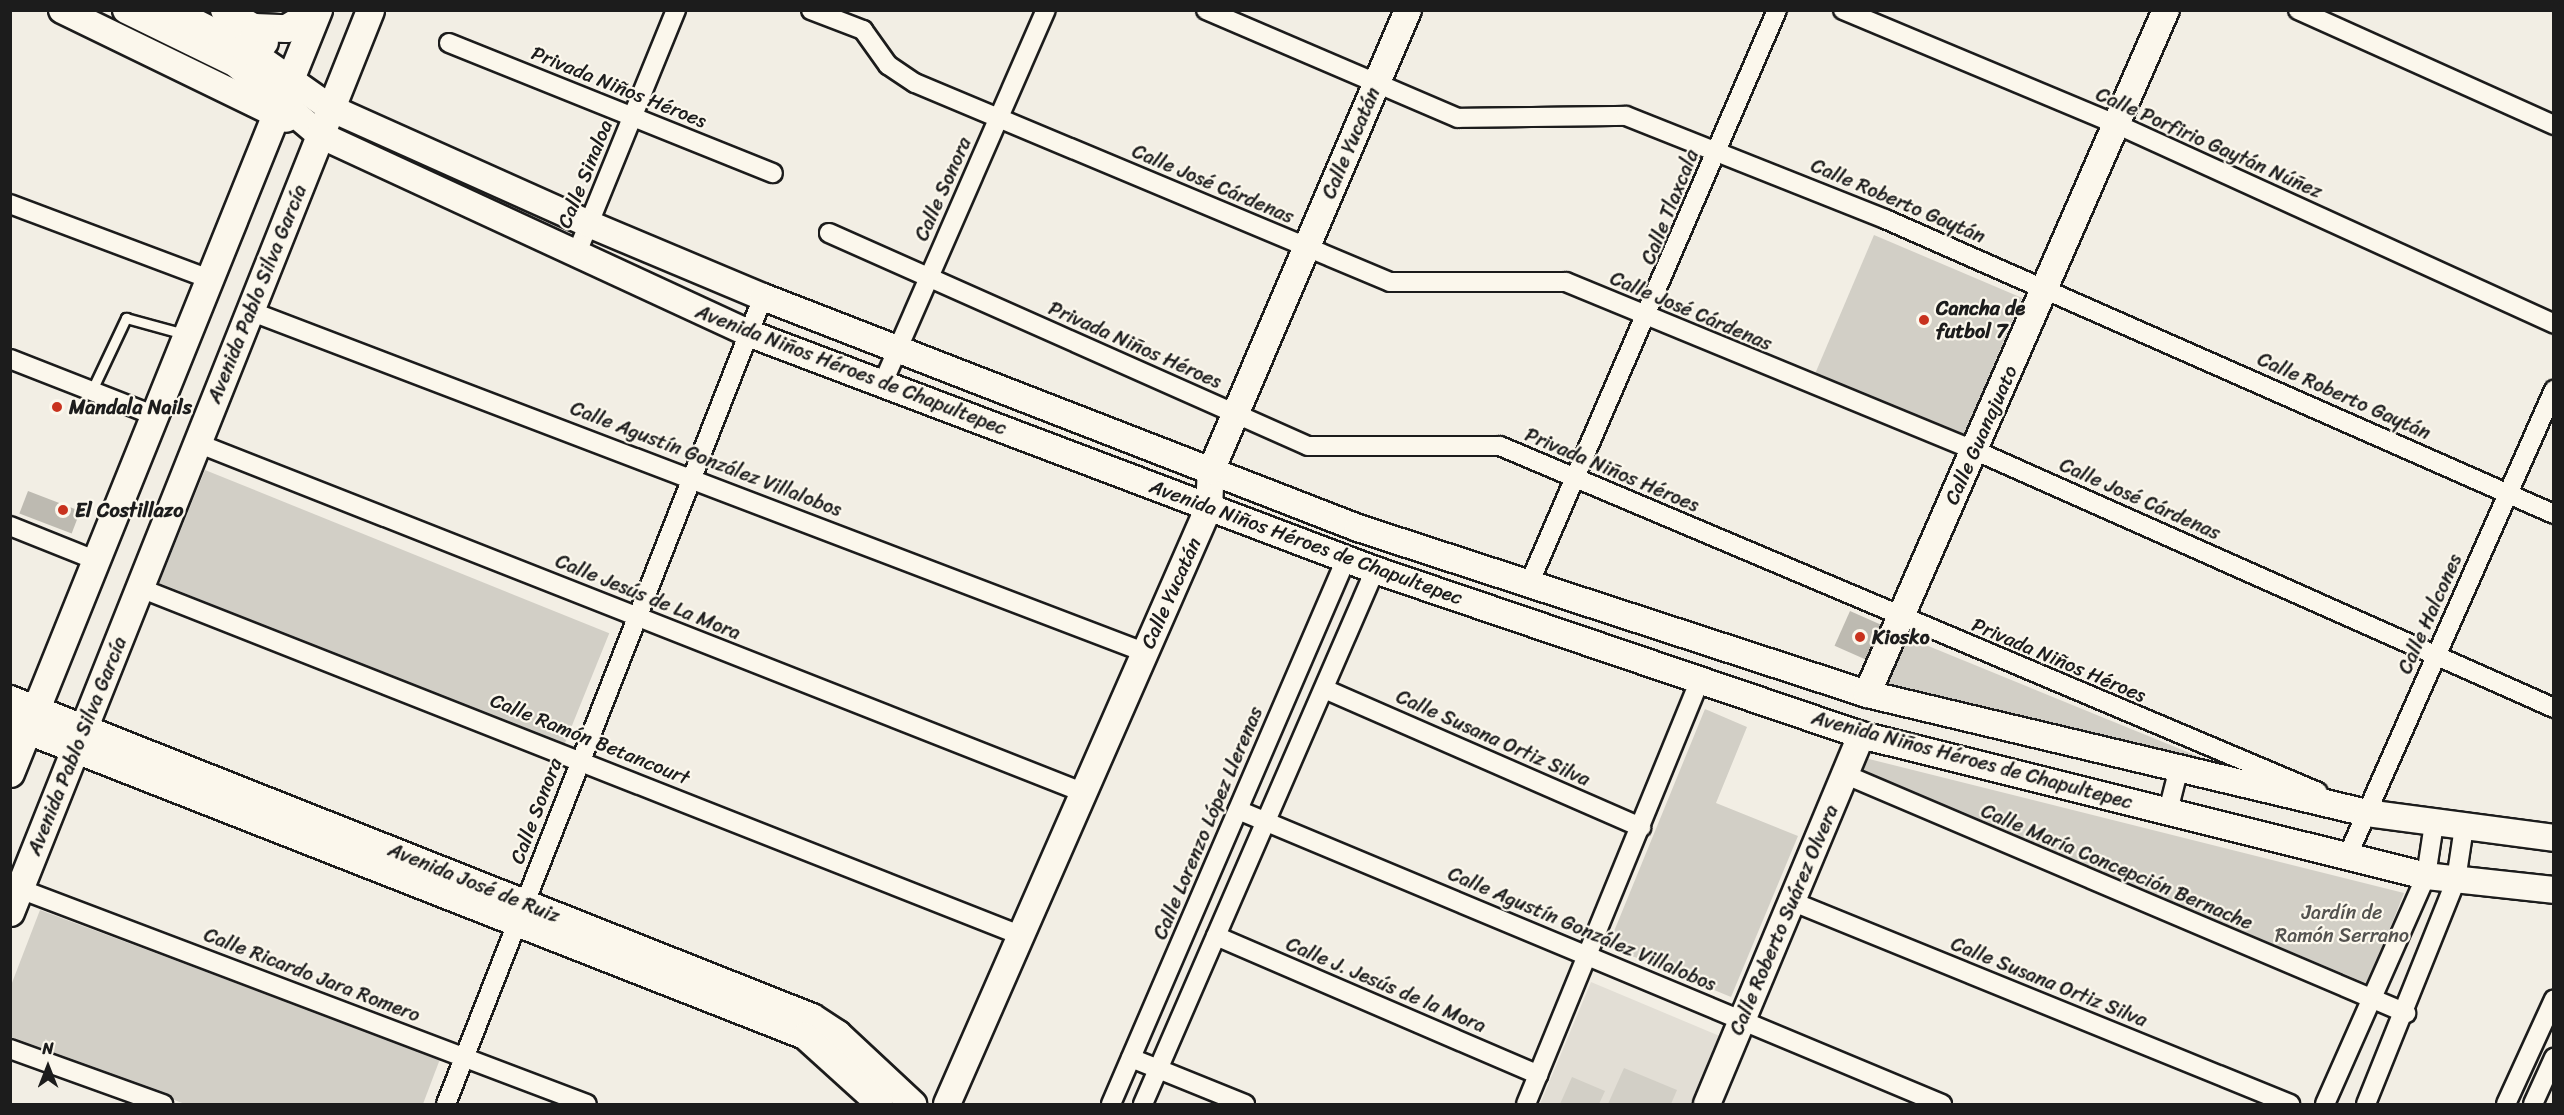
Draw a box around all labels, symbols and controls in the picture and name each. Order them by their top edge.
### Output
street label: Privada Niños Héroes [527,41,711,133]
street label: Calle Porfirio Gaytán Núñez [2092,82,2326,204]
street label: Calle Yucatán [1317,84,1385,202]
street label: Calle Sinaloa [553,117,617,231]
street label: Calle Sonora [909,133,977,245]
street label: Calle José Cárdenas [1128,139,1298,229]
street label: Calle Tlaxcala [1636,146,1704,268]
street label: Calle Roberto Gaytán [1807,153,1989,249]
street label: Avenida Pablo Silva García [202,181,312,407]
street label: Calle José Cárdenas [1606,266,1776,356]
street label: Privada Niños Héroes [1044,296,1226,394]
place label: Cancha de futbol 7 [1936,296,2026,343]
street label: Avenida Niños Héroes de Chapultepec [692,299,1010,441]
marker: Cancha de futbol 7 [1917,313,1931,327]
street label: Calle Roberto Gaytán [2254,347,2434,445]
street label: Calle Guanajuato [1940,362,2022,508]
place label: Mandala Nails [69,395,192,419]
street label: Calle Agustín González Villalobos [566,396,846,522]
marker: Mandala Nails [50,400,64,414]
street label: Privada Niños Héroes [1521,422,1703,518]
street label: Calle José Cárdenas [2055,452,2225,546]
street label: Avenida Niños Héroes de Chapultepec [1146,474,1466,610]
place label: El Costillazo [75,498,184,522]
marker: El Costillazo [56,503,70,517]
street label: Calle Yucatán [1136,534,1206,652]
street label: Calle Jesús de La Mora [551,549,745,645]
street label: Calle Halcones [2393,550,2467,678]
street label: Privada Niños Héroes [1968,612,2150,708]
place label: Kiosko [1872,625,1930,649]
marker: Kiosko [1853,630,1867,644]
street label: Avenida Pablo Silva García [22,633,132,859]
street label: Calle Susana Ortiz Silva [1392,684,1594,792]
street label: Calle Ramón Betancourt [487,688,693,790]
street label: Calle Lorenzo López Llerenas [1148,703,1268,943]
street label: Avenida Niños Héroes de Chapultepec [1808,705,2136,815]
street label: Calle Sonora [505,755,567,867]
street label: Calle María Concepción Bernache [1978,799,2256,935]
street label: Calle Roberto Suárez Olvera [1725,801,1843,1039]
street label: Avenida José de Ruiz [385,838,563,928]
street label: Calle Agustín González Villalobos [1444,861,1720,997]
park label: Jardín de Ramón Serrano [2275,901,2409,948]
street label: Calle Ricardo Jara Romero [200,923,424,1027]
street label: Calle Susana Ortiz Silva [1947,931,2151,1033]
street label: Calle J. Jesús de la Mora [1282,932,1490,1038]
text: N [42,1034,54,1063]
north arrow [18,1037,78,1097]

